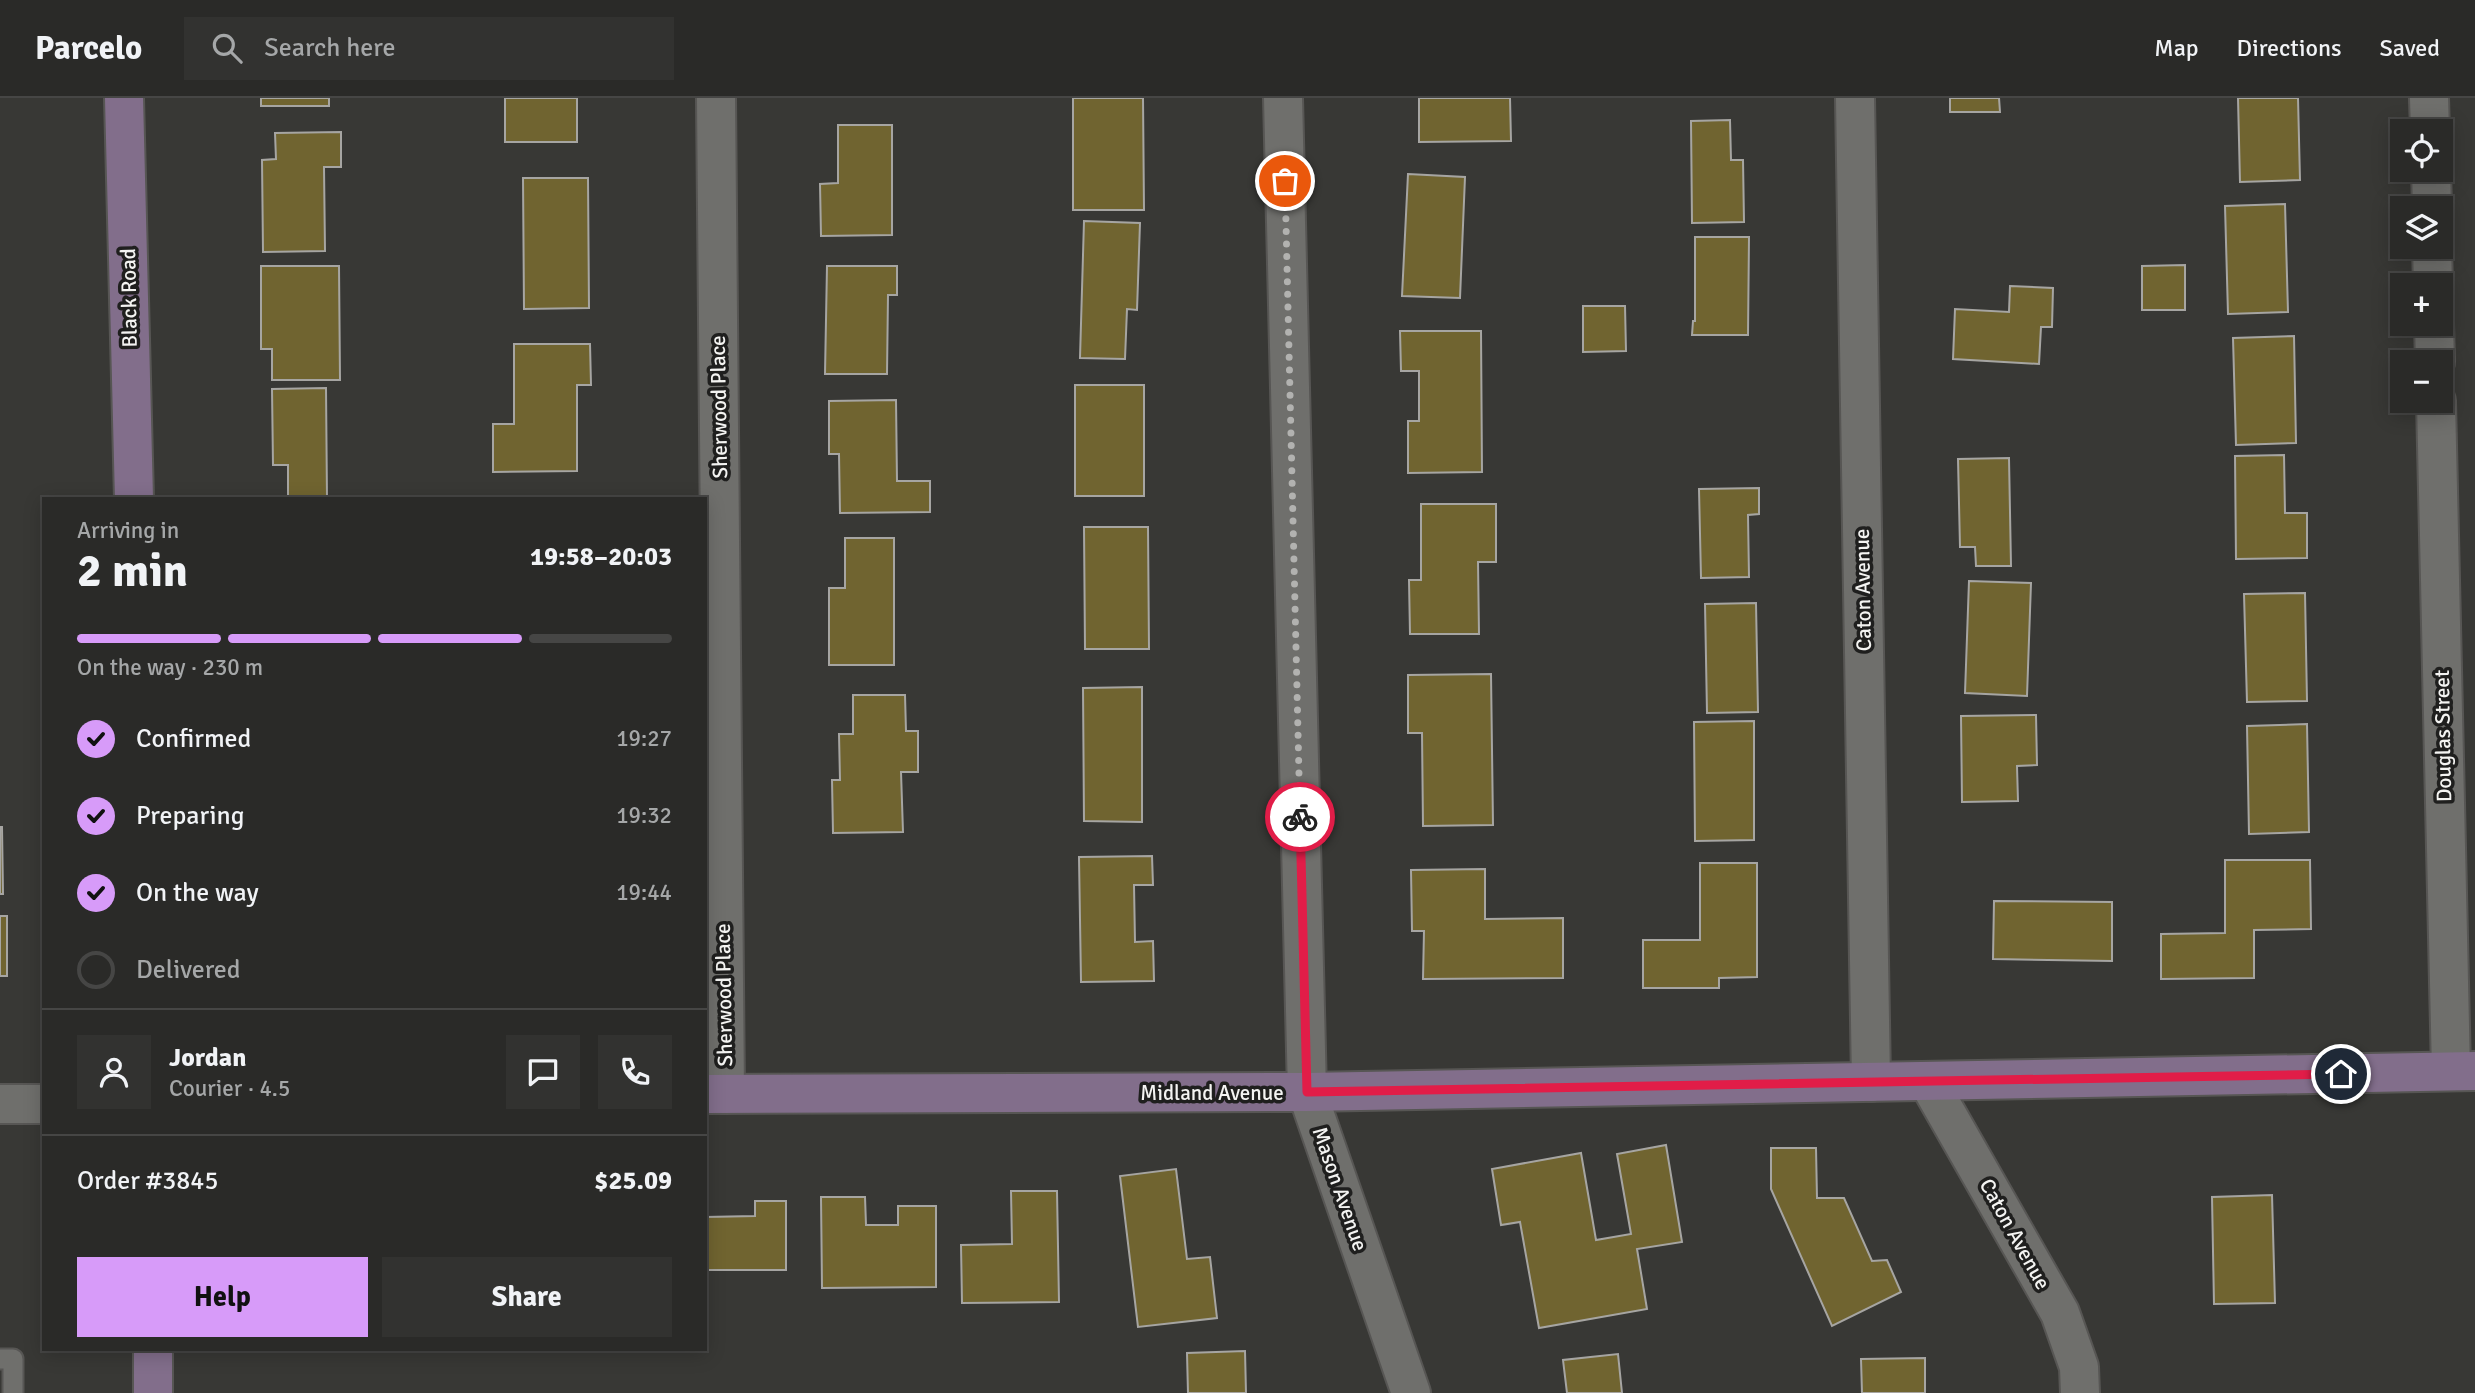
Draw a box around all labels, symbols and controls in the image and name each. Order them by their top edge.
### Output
search box [184,17,674,80]
text: Parcelo [35,28,142,69]
icon: search [208,29,246,67]
text: Search here [264,32,395,64]
text: Map [2154,33,2199,63]
text: Directions [2237,33,2342,63]
text: Saved [2380,33,2440,63]
map controls [2390,119,2453,413]
button: locate [2390,119,2453,182]
pin [1255,151,1315,211]
icon: bag [1266,162,1304,200]
button: layers [2390,196,2453,259]
street label: Black Road [115,248,143,348]
button: + [2390,273,2453,336]
street label: Sherwood Place [705,335,733,479]
button: − [2390,350,2453,413]
text: Arriving in [77,516,179,545]
street label: Caton Avenue [1849,528,1877,652]
text: 19:58–20:03 [530,541,672,573]
text: 2 min [77,543,188,599]
text: On the way · 230 m [77,653,263,682]
street label: Douglas Street [2429,670,2457,802]
icon: check [77,720,115,758]
text: Confirmed [136,723,251,755]
text: 19:27 [616,724,672,753]
courier [1265,782,1335,852]
icon: check [77,797,115,835]
icon: bike [1281,798,1319,836]
text: Preparing [136,800,244,832]
text: 19:32 [616,801,672,830]
icon: check [77,874,115,912]
text: On the way [136,877,259,909]
text: 19:44 [616,878,672,907]
street label: Sherwood Place [710,923,738,1067]
text: Delivered [136,954,241,986]
button: person [77,1035,151,1109]
button: chat [506,1035,580,1109]
button: phone [598,1035,672,1109]
text: Jordan [169,1042,246,1074]
pin [2311,1044,2371,1104]
icon: home [2322,1055,2360,1093]
text: Courier · 4.5 [169,1074,290,1103]
street label: Midland Avenue [1140,1080,1284,1106]
street label: Mason Avenue [1307,1124,1373,1254]
text: Order #3845 [77,1165,218,1197]
text: $25.09 [594,1165,672,1197]
street label: Caton Avenue [1974,1174,2056,1294]
button: Help [77,1257,368,1337]
button: Share [382,1257,672,1337]

